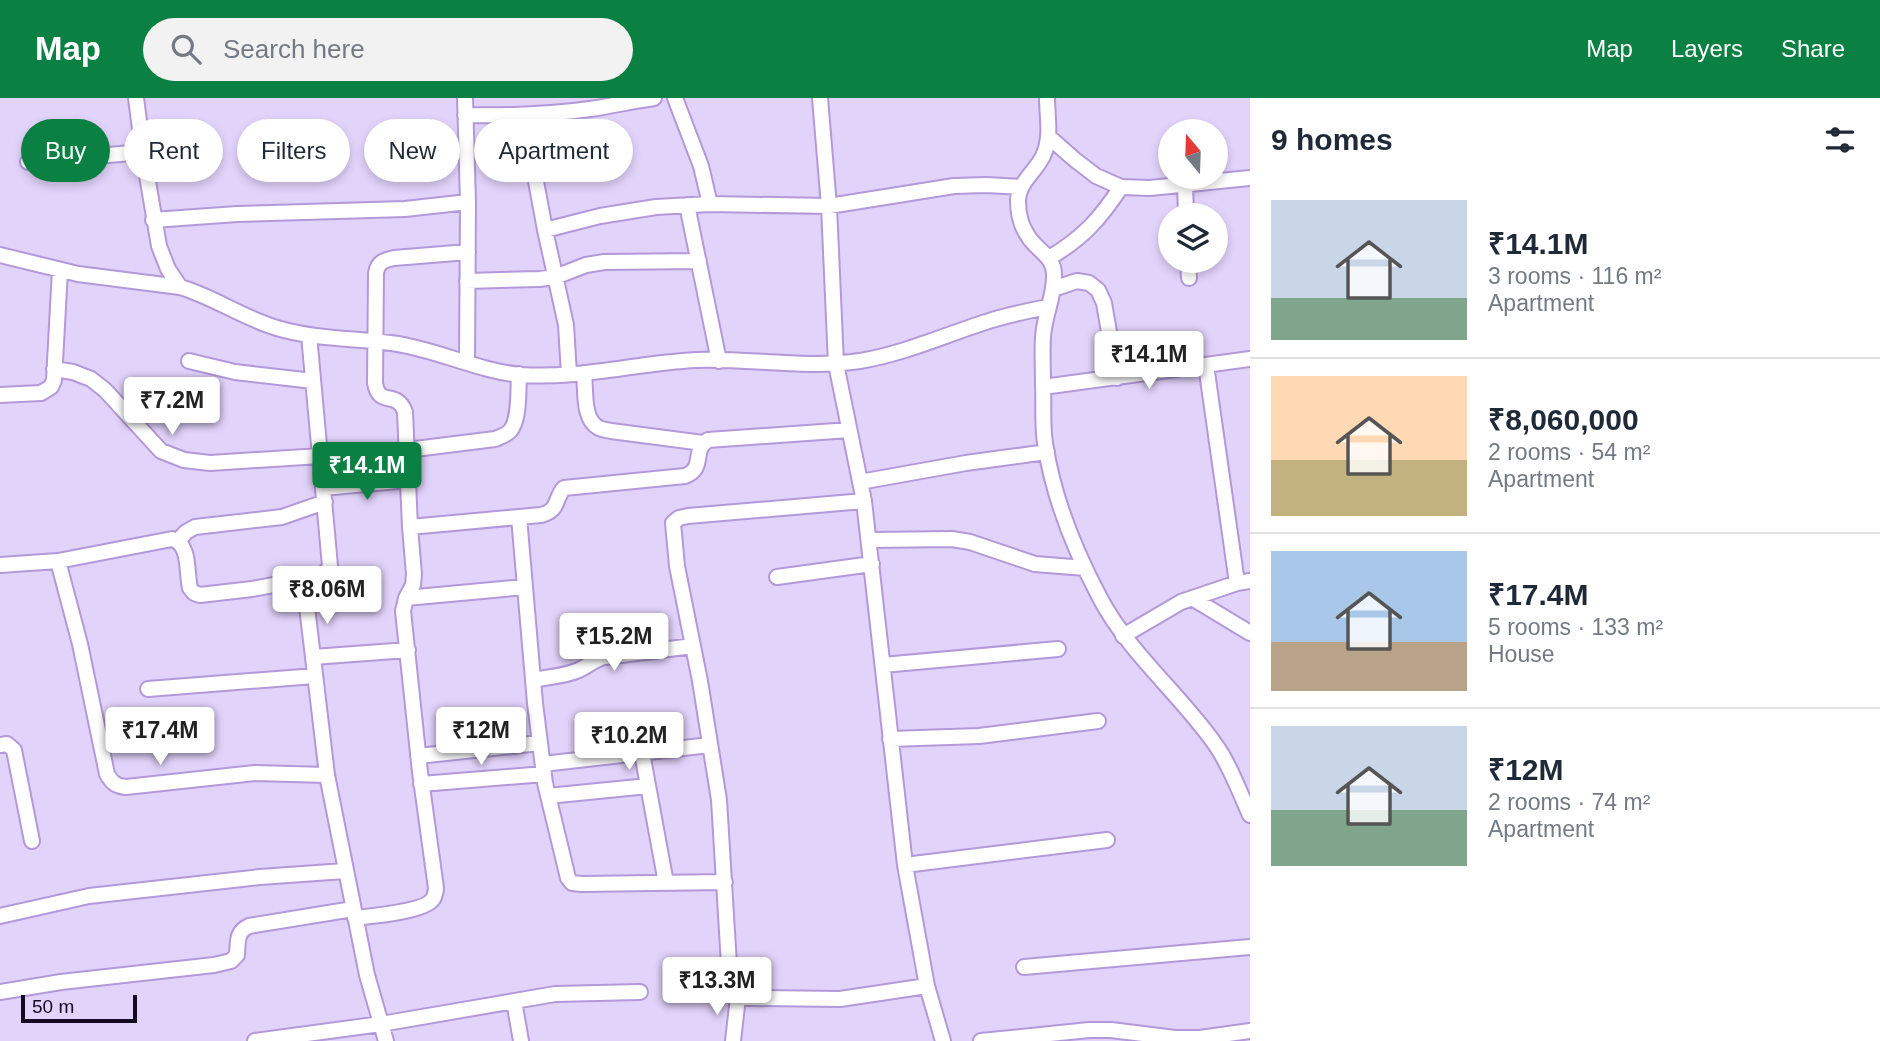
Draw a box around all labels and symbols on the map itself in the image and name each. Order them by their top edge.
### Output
north arrow [1158,119,1228,189]
pin: ₹14.1M [1092,331,1206,391]
pin: ₹7.2M [123,378,221,437]
pin: ₹14.1M [310,442,424,502]
pin: ₹8.06M [270,566,384,626]
pin: ₹15.2M [557,614,671,673]
pin: ₹17.4M [103,708,217,767]
pin: ₹12M [440,708,522,767]
pin: ₹10.2M [572,712,686,772]
pin: ₹13.3M [660,958,774,1017]
scale bar [21,992,136,1024]

